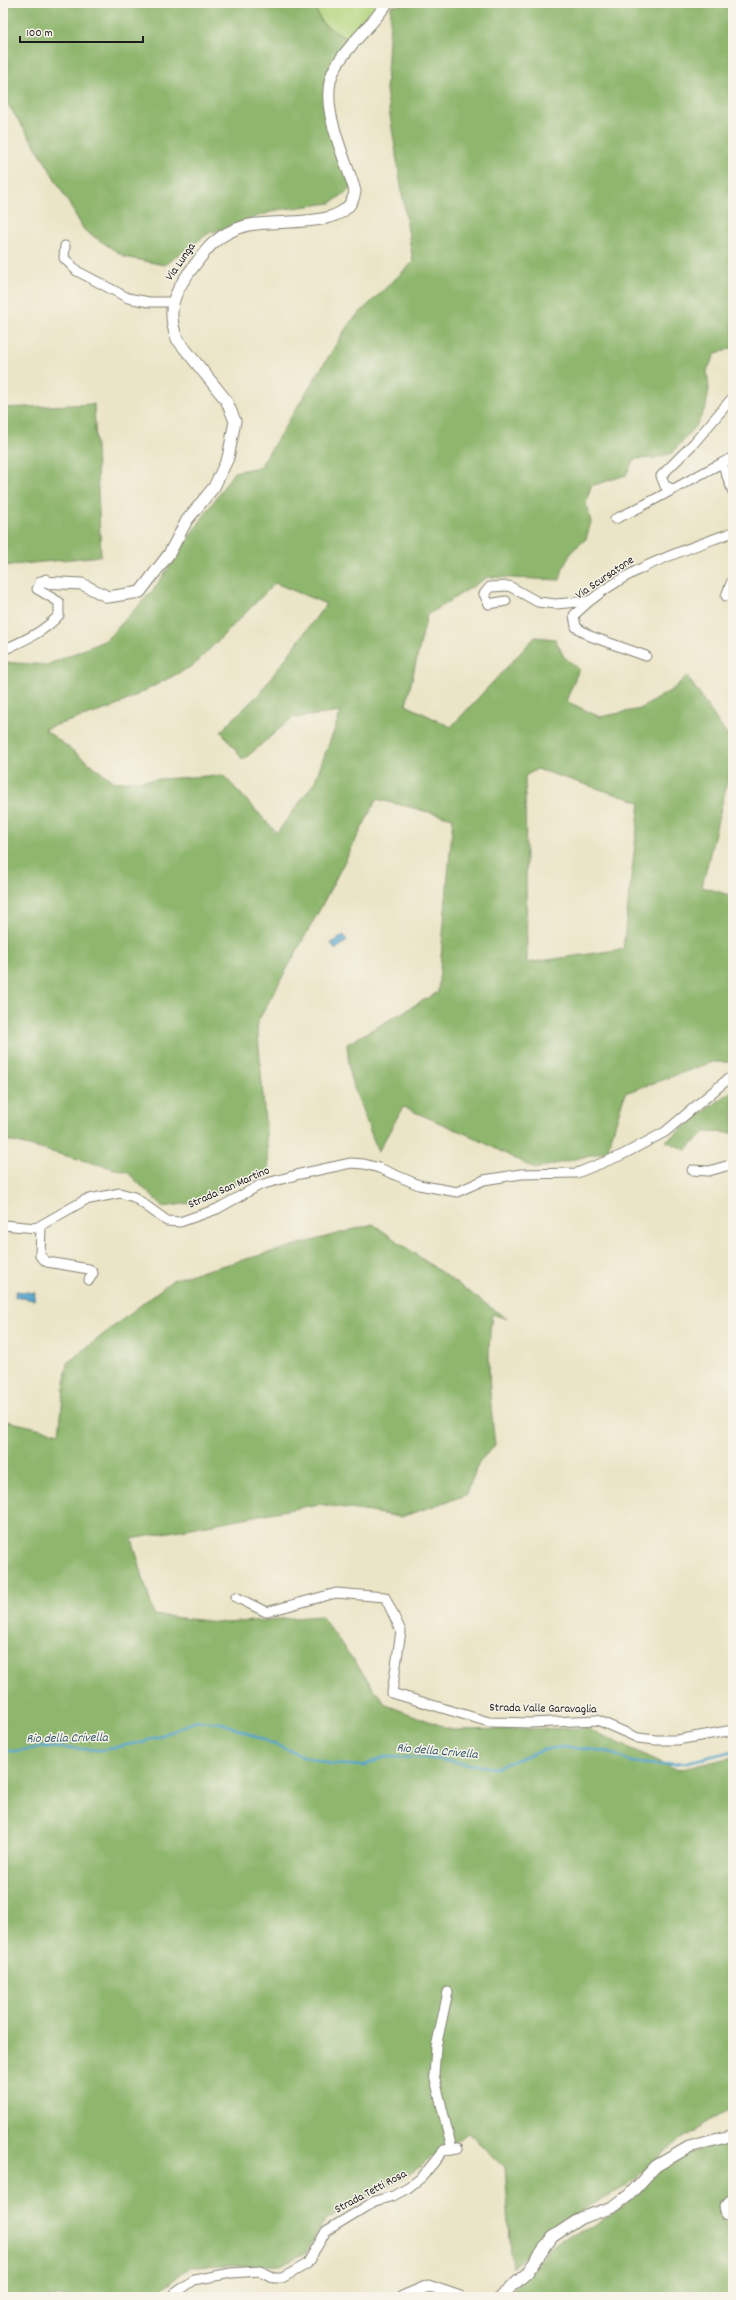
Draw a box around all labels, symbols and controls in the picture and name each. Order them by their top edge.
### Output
scale bar [20,18,143,44]
text: 100 m [26,25,53,42]
street label: Via Lunga [162,239,200,284]
street label: Via Scursatone [572,552,638,604]
street label: Strada San Martino [186,1162,272,1214]
street label: Strada Valle Garavaglia [489,1700,597,1718]
water label: Rio della Crivella [26,1729,109,1749]
water label: Rio della Crivella [396,1739,479,1765]
street label: Strada Tetti Rosa [332,2166,410,2218]

